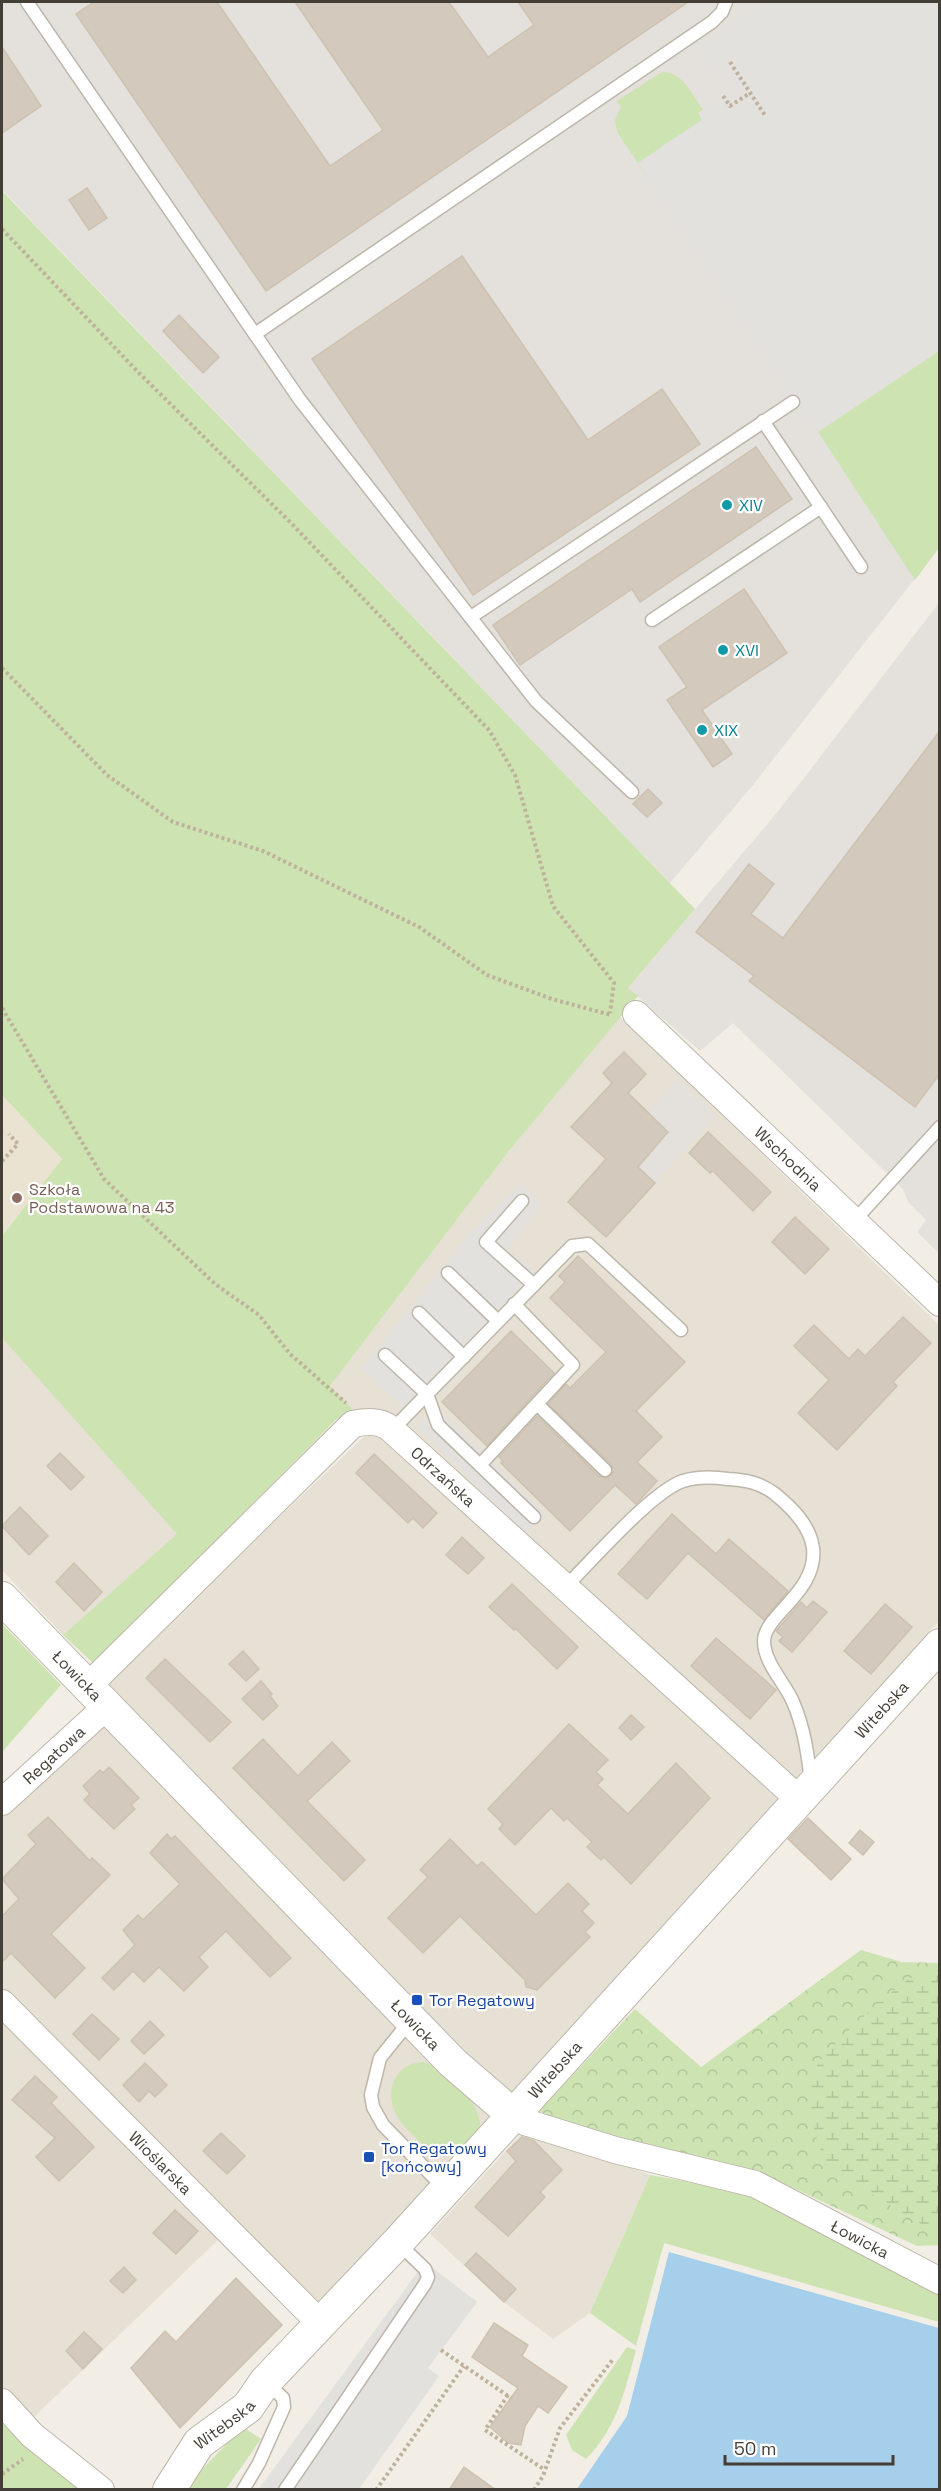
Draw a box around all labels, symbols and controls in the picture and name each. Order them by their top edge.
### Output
place label: XIV [739,495,763,516]
marker: XIV [720,498,734,512]
place label: XVI [735,640,759,661]
marker: XVI [716,643,730,657]
place label: XIX [714,720,738,741]
marker: XIX [695,723,709,737]
street label: Wschodnia [750,1122,826,1196]
place label: Szkoła Podstawowa na 43 [29,1179,174,1218]
marker: Szkoła Podstawowa na 43 [10,1191,24,1205]
street label: Odrzańska [406,1442,480,1512]
street label: Łowicka [47,1646,106,1706]
street label: Witebska [850,1677,913,1743]
street label: Regatowa [18,1721,90,1789]
place label: Tor Regatowy [429,1990,535,2011]
marker: Tor Regatowy [410,1993,424,2007]
street label: Łowicka [386,1995,445,2055]
street label: Witebska [523,2036,587,2103]
street label: Wioślarska [124,2127,196,2199]
place label: Tor Regatowy [końcowy] [381,2138,487,2177]
marker: Tor Regatowy [końcowy] [362,2150,376,2164]
street label: Łowicka [827,2215,893,2263]
street label: Witebska [190,2397,260,2454]
scale bar [725,2428,893,2466]
text: 50 m [734,2437,776,2460]

